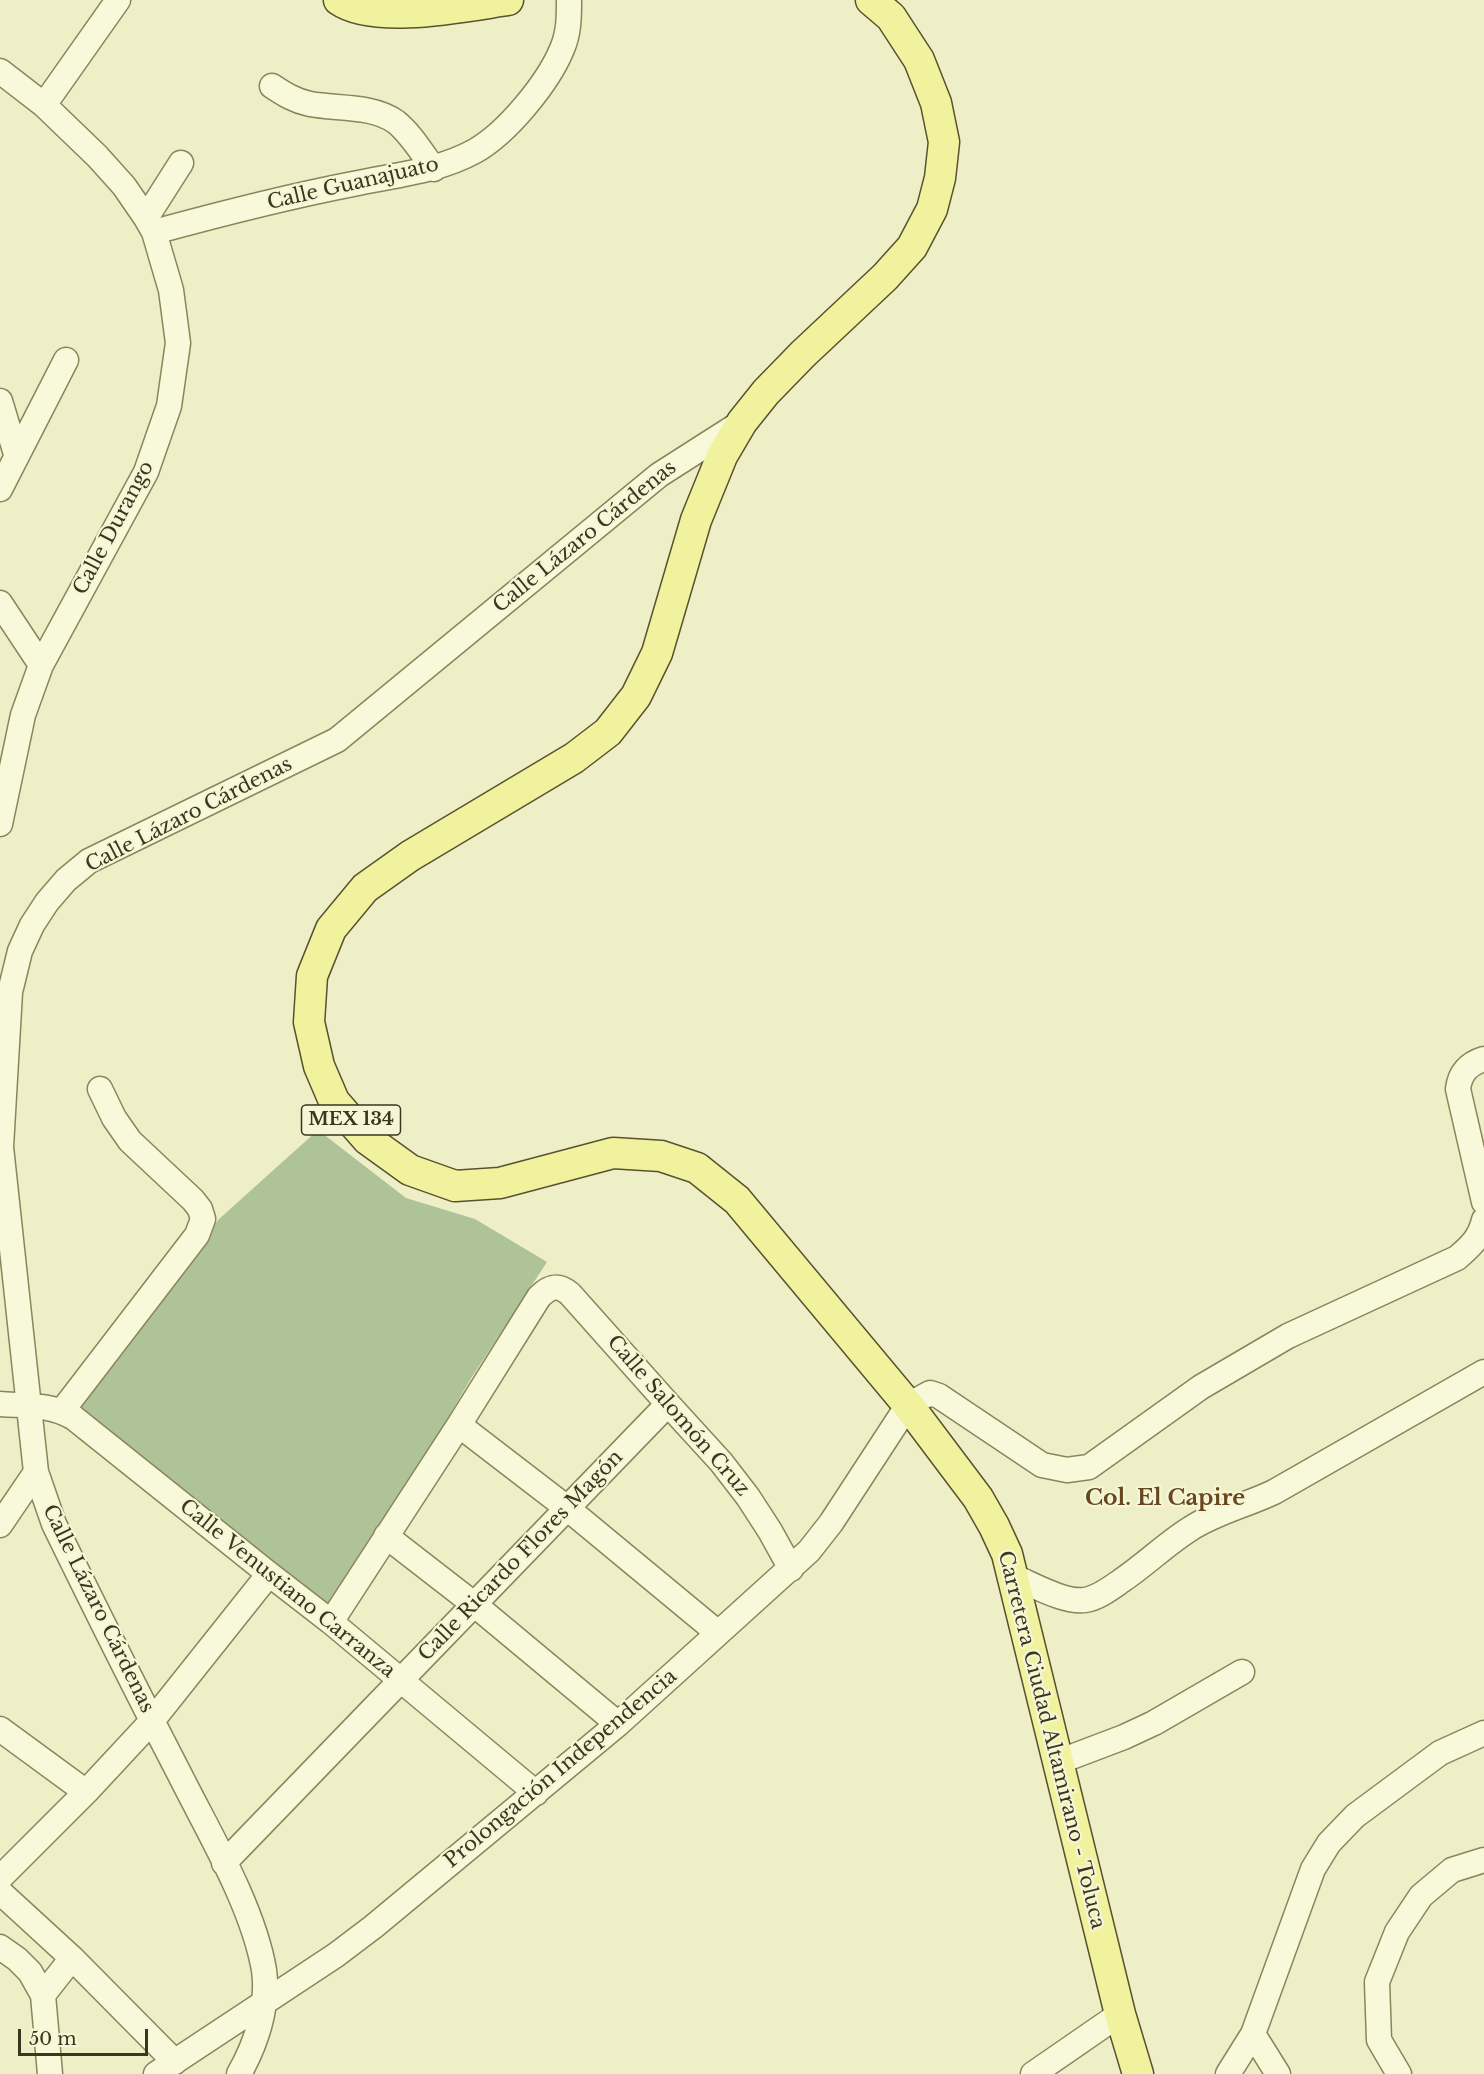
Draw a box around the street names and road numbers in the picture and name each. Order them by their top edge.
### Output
street label: Calle Guanajuato [265,153,441,215]
street label: Calle Lázaro Cárdenas [489,456,681,618]
street label: Calle Durango [69,457,159,599]
street label: Calle Lázaro Cárdenas [82,752,296,878]
road number: MEX 134 [302,1105,400,1135]
street label: Calle Salomón Cruz [602,1331,754,1501]
street label: Calle Ricardo Flores Magón [414,1446,628,1666]
street label: Calle Venustiano Carranza [174,1495,400,1683]
street label: Calle Lázaro Cárdenas [37,1501,159,1717]
street label: Carretera Ciudad Altamirano - Toluca [992,1549,1110,1931]
street label: Prolongación Independencia [440,1665,682,1873]

